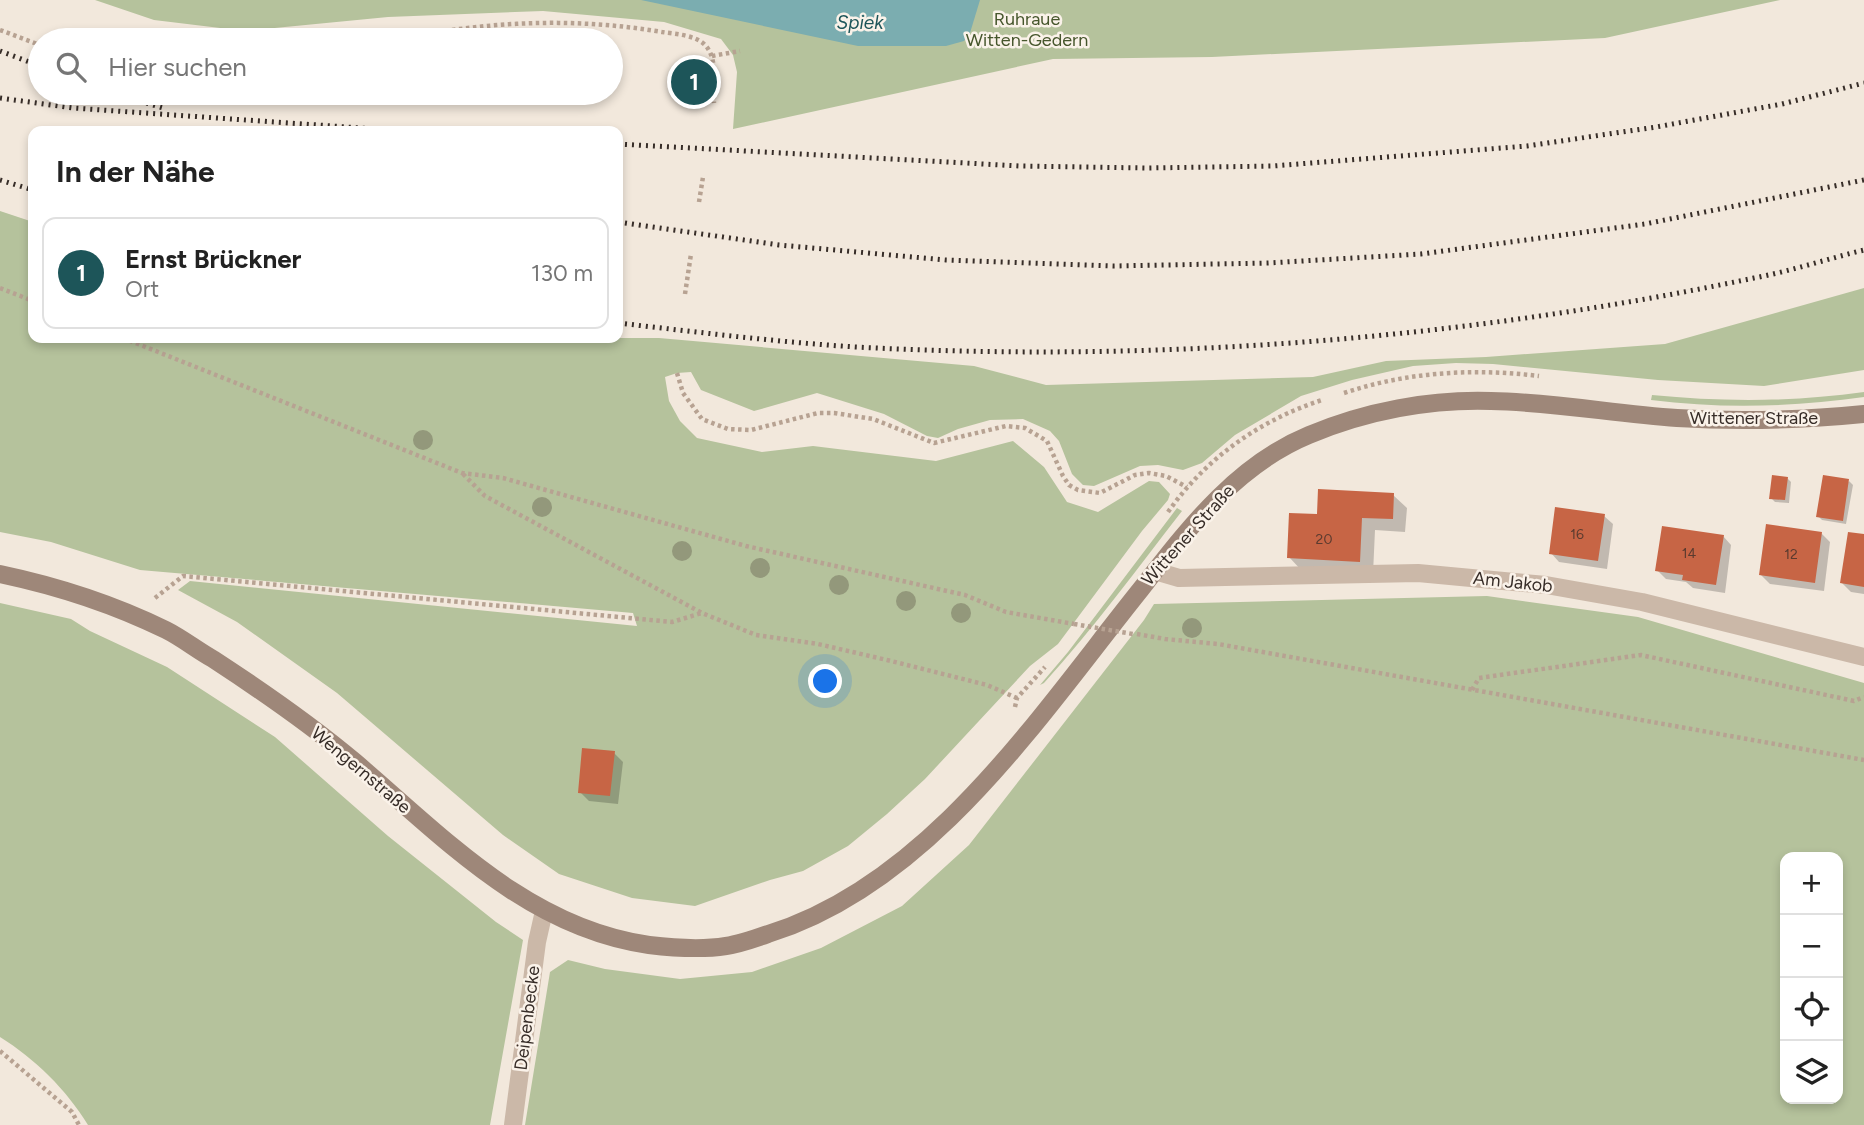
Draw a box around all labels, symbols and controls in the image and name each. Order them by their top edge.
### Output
park label: Ruhraue Witten-Gedern [966,8,1088,51]
water label: Spiek [837,11,884,34]
search box [28,28,623,105]
icon: search [52,48,90,86]
text: Hier suchen [108,51,247,83]
pin: 1 [671,56,717,108]
text: In der Nähe [56,153,215,190]
text: Ernst Brückner [125,243,301,275]
text: 1 [76,259,86,287]
text: 130 m [531,259,593,287]
text: Ort [125,275,159,303]
street label: Wittener Straße [1690,407,1818,429]
street label: Wittener Straße [1137,480,1239,590]
house number: 16 [1570,526,1584,543]
house number: 20 [1316,531,1332,548]
house number: 14 [1682,545,1697,562]
house number: 12 [1784,546,1798,563]
street label: Am Jakob [1472,567,1554,597]
your location [808,664,842,698]
street label: Wengernstraße [307,722,415,818]
map controls [1780,852,1843,1104]
button: + [1780,852,1843,915]
button: − [1780,915,1843,978]
street label: Deipenbecke [510,964,544,1072]
button: locate [1780,978,1843,1041]
button: layers [1780,1041,1843,1104]

